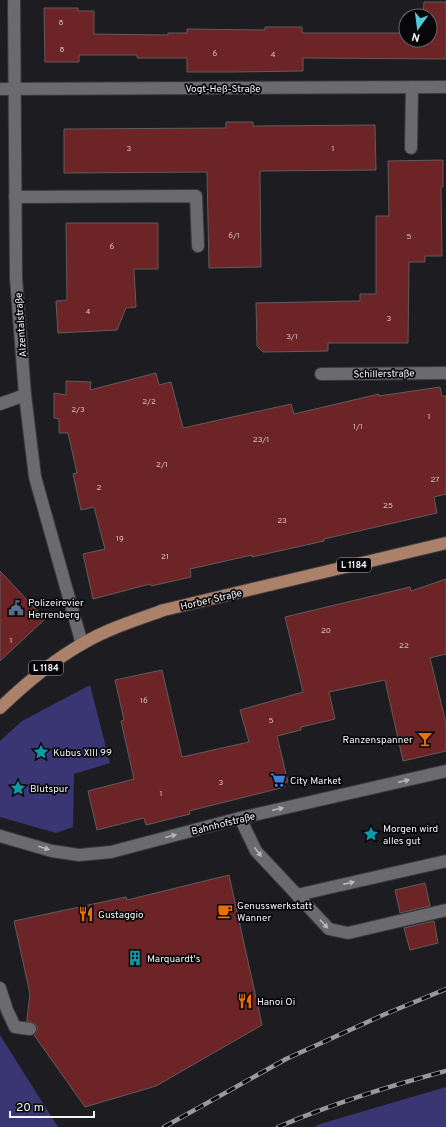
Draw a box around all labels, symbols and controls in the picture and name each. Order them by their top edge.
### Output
north arrow [398,8,438,48]
house number: 8 [59,18,64,28]
text: N [410,29,421,44]
house number: 8 [60,45,65,55]
house number: 6 [213,49,218,59]
house number: 4 [271,50,276,60]
street label: Vogt-Heß-Straße [185,83,261,96]
house number: 3 [127,144,132,154]
house number: 1 [332,144,334,154]
house number: 6/1 [228,231,240,241]
house number: 5 [407,232,412,242]
house number: 6 [110,242,115,252]
street label: Alzentalstraße [13,292,30,358]
house number: 4 [86,307,91,317]
house number: 3 [387,314,392,324]
house number: 3/1 [286,332,298,342]
street label: Schillerstraße [353,367,415,382]
house number: 2/2 [142,397,156,407]
house number: 2/3 [71,405,85,415]
house number: 1 [428,412,430,422]
house number: 1/1 [353,422,363,432]
house number: 23/1 [253,435,269,445]
house number: 2/1 [156,460,168,470]
house number: 27 [431,475,440,485]
house number: 2 [97,483,102,493]
house number: 25 [383,501,393,511]
house number: 23 [277,516,287,526]
house number: 19 [116,534,124,544]
house number: 21 [161,552,169,562]
road number: L 1184 [337,558,371,572]
street label: Horber Straße [179,587,243,614]
place label: Polizeirevier Herrenberg [28,597,84,622]
public building icon: Polizeirevier Herrenberg [7,599,25,617]
house number: 20 [321,626,331,636]
house number: 1 [10,636,12,646]
house number: 22 [399,641,409,651]
road number: L 1184 [29,661,63,675]
house number: 16 [140,696,148,706]
house number: 5 [269,716,274,726]
bar icon: Ranzenspanner [416,730,434,748]
place label: Ranzenspanner [343,734,413,747]
place icon: Kubus XIII 99 [32,743,50,761]
place label: Kubus XIII 99 [53,747,112,760]
supermarket icon: City Market [269,771,287,789]
place label: City Market [290,775,342,788]
one-way arrow [398,777,411,783]
house number: 3 [219,778,224,788]
place icon: Blutspur [9,779,27,797]
place label: Blutspur [30,783,69,796]
house number: 1 [160,789,162,799]
one-way arrow [271,806,284,812]
street label: Bahnhofstraße [190,810,257,839]
place label: Morgen wird alles gut [383,823,438,848]
place icon: Morgen wird alles gut [362,825,380,843]
one-way arrow [165,833,177,839]
one-way arrow [38,845,50,851]
one-way arrow [254,846,262,857]
one-way arrow [343,879,355,885]
place label: Genusswerkstatt Wanner [237,900,312,925]
cafe icon: Genusswerkstatt Wanner [216,902,234,920]
restaurant icon: Gustaggio [77,905,95,923]
place label: Gustaggio [98,909,144,922]
one-way arrow [319,919,328,929]
building icon: Marquardt's [126,949,144,967]
place label: Marquardt's [147,953,201,966]
restaurant icon: Hanoi Oi [236,992,254,1010]
place label: Hanoi Oi [257,996,295,1009]
scale bar [10,1093,94,1119]
text: 20 m [16,1100,44,1116]

